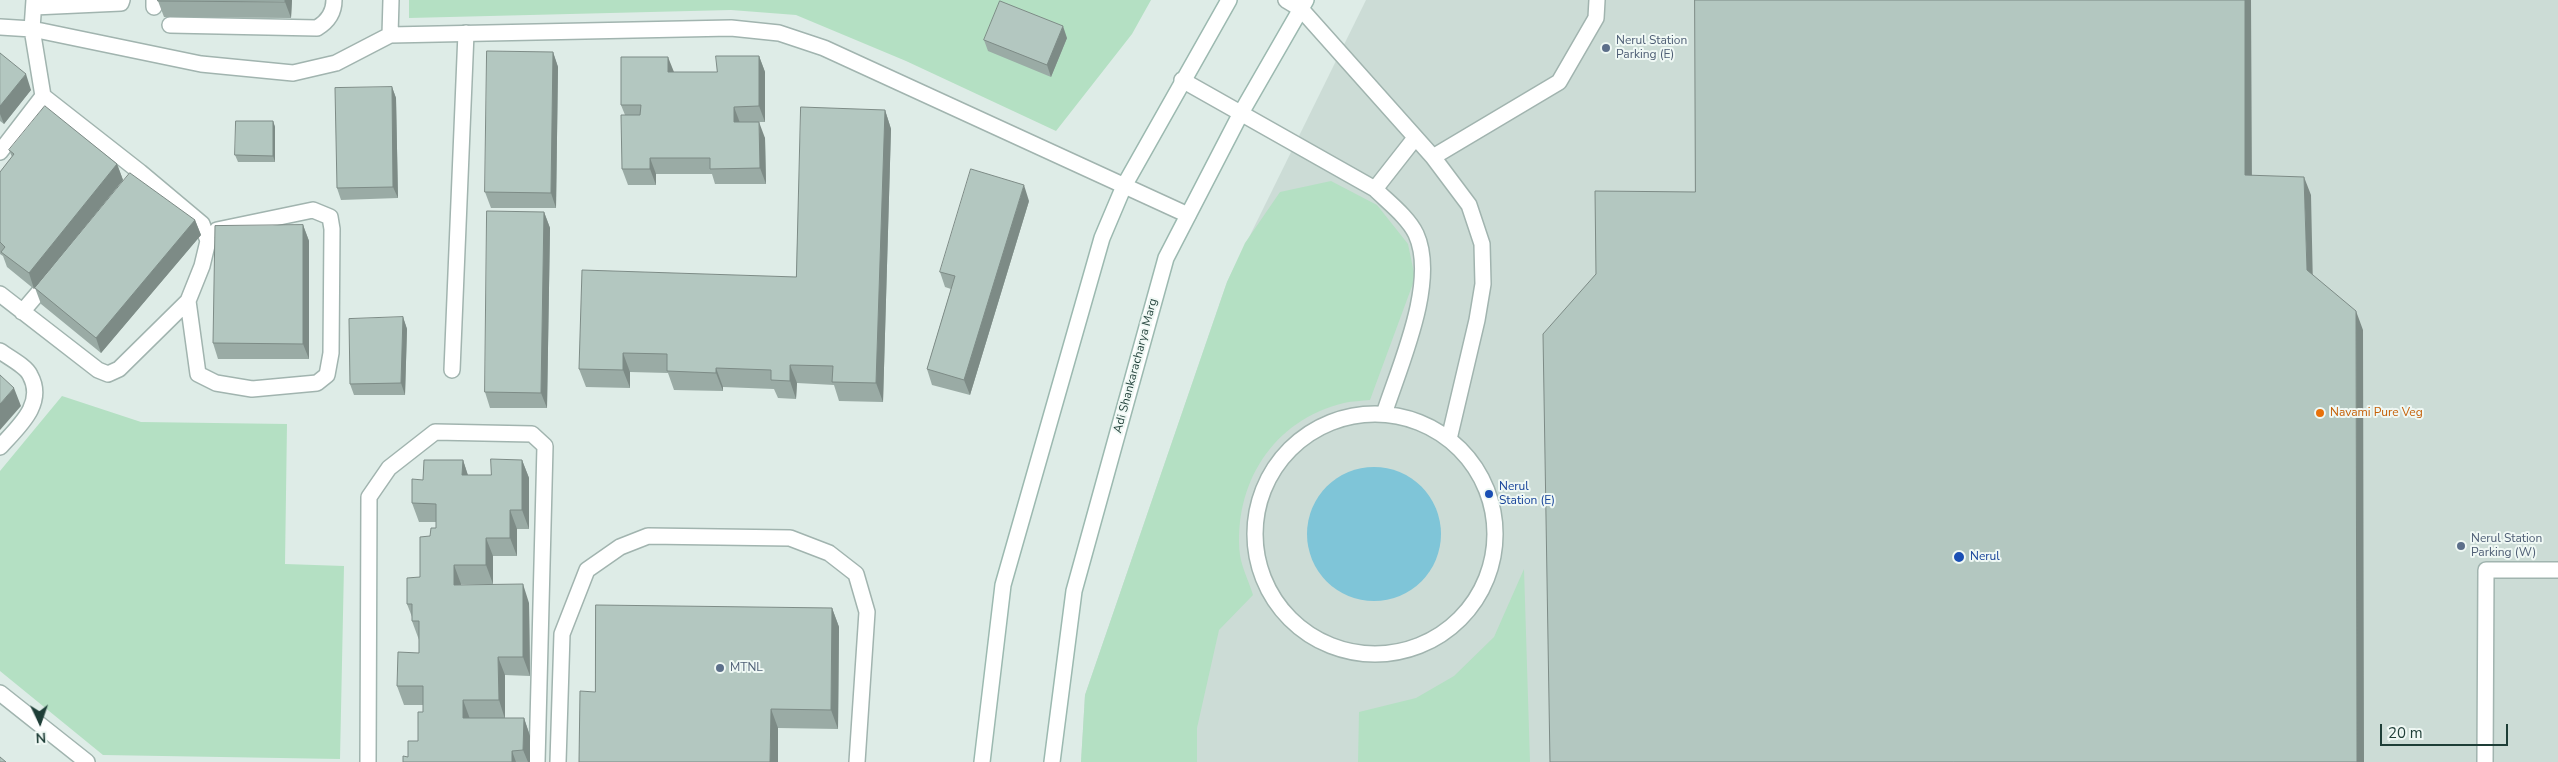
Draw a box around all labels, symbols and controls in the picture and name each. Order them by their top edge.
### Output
place label: Nerul Station Parking (E) [1616,34,1687,62]
marker: Nerul Station Parking (E) [1600,42,1612,54]
street label: Adi Shankaracharya Marg [1111,297,1161,435]
place label: Navami Pure Veg [2330,406,2423,420]
marker: Navami Pure Veg [2314,407,2326,419]
place label: Nerul Station (E) [1499,480,1555,508]
marker: Nerul Station (E) [1483,488,1495,500]
place label: Nerul Station Parking (W) [2471,532,2542,560]
marker: Nerul Station Parking (W) [2455,540,2467,552]
marker: Nerul [1952,550,1966,564]
place label: Nerul [1970,550,2000,564]
place label: MTNL [730,661,763,675]
marker: MTNL [714,662,726,674]
north arrow [15,697,65,747]
scale bar [2383,714,2510,746]
text: 20 m [2388,723,2423,743]
text: N [35,728,47,747]

